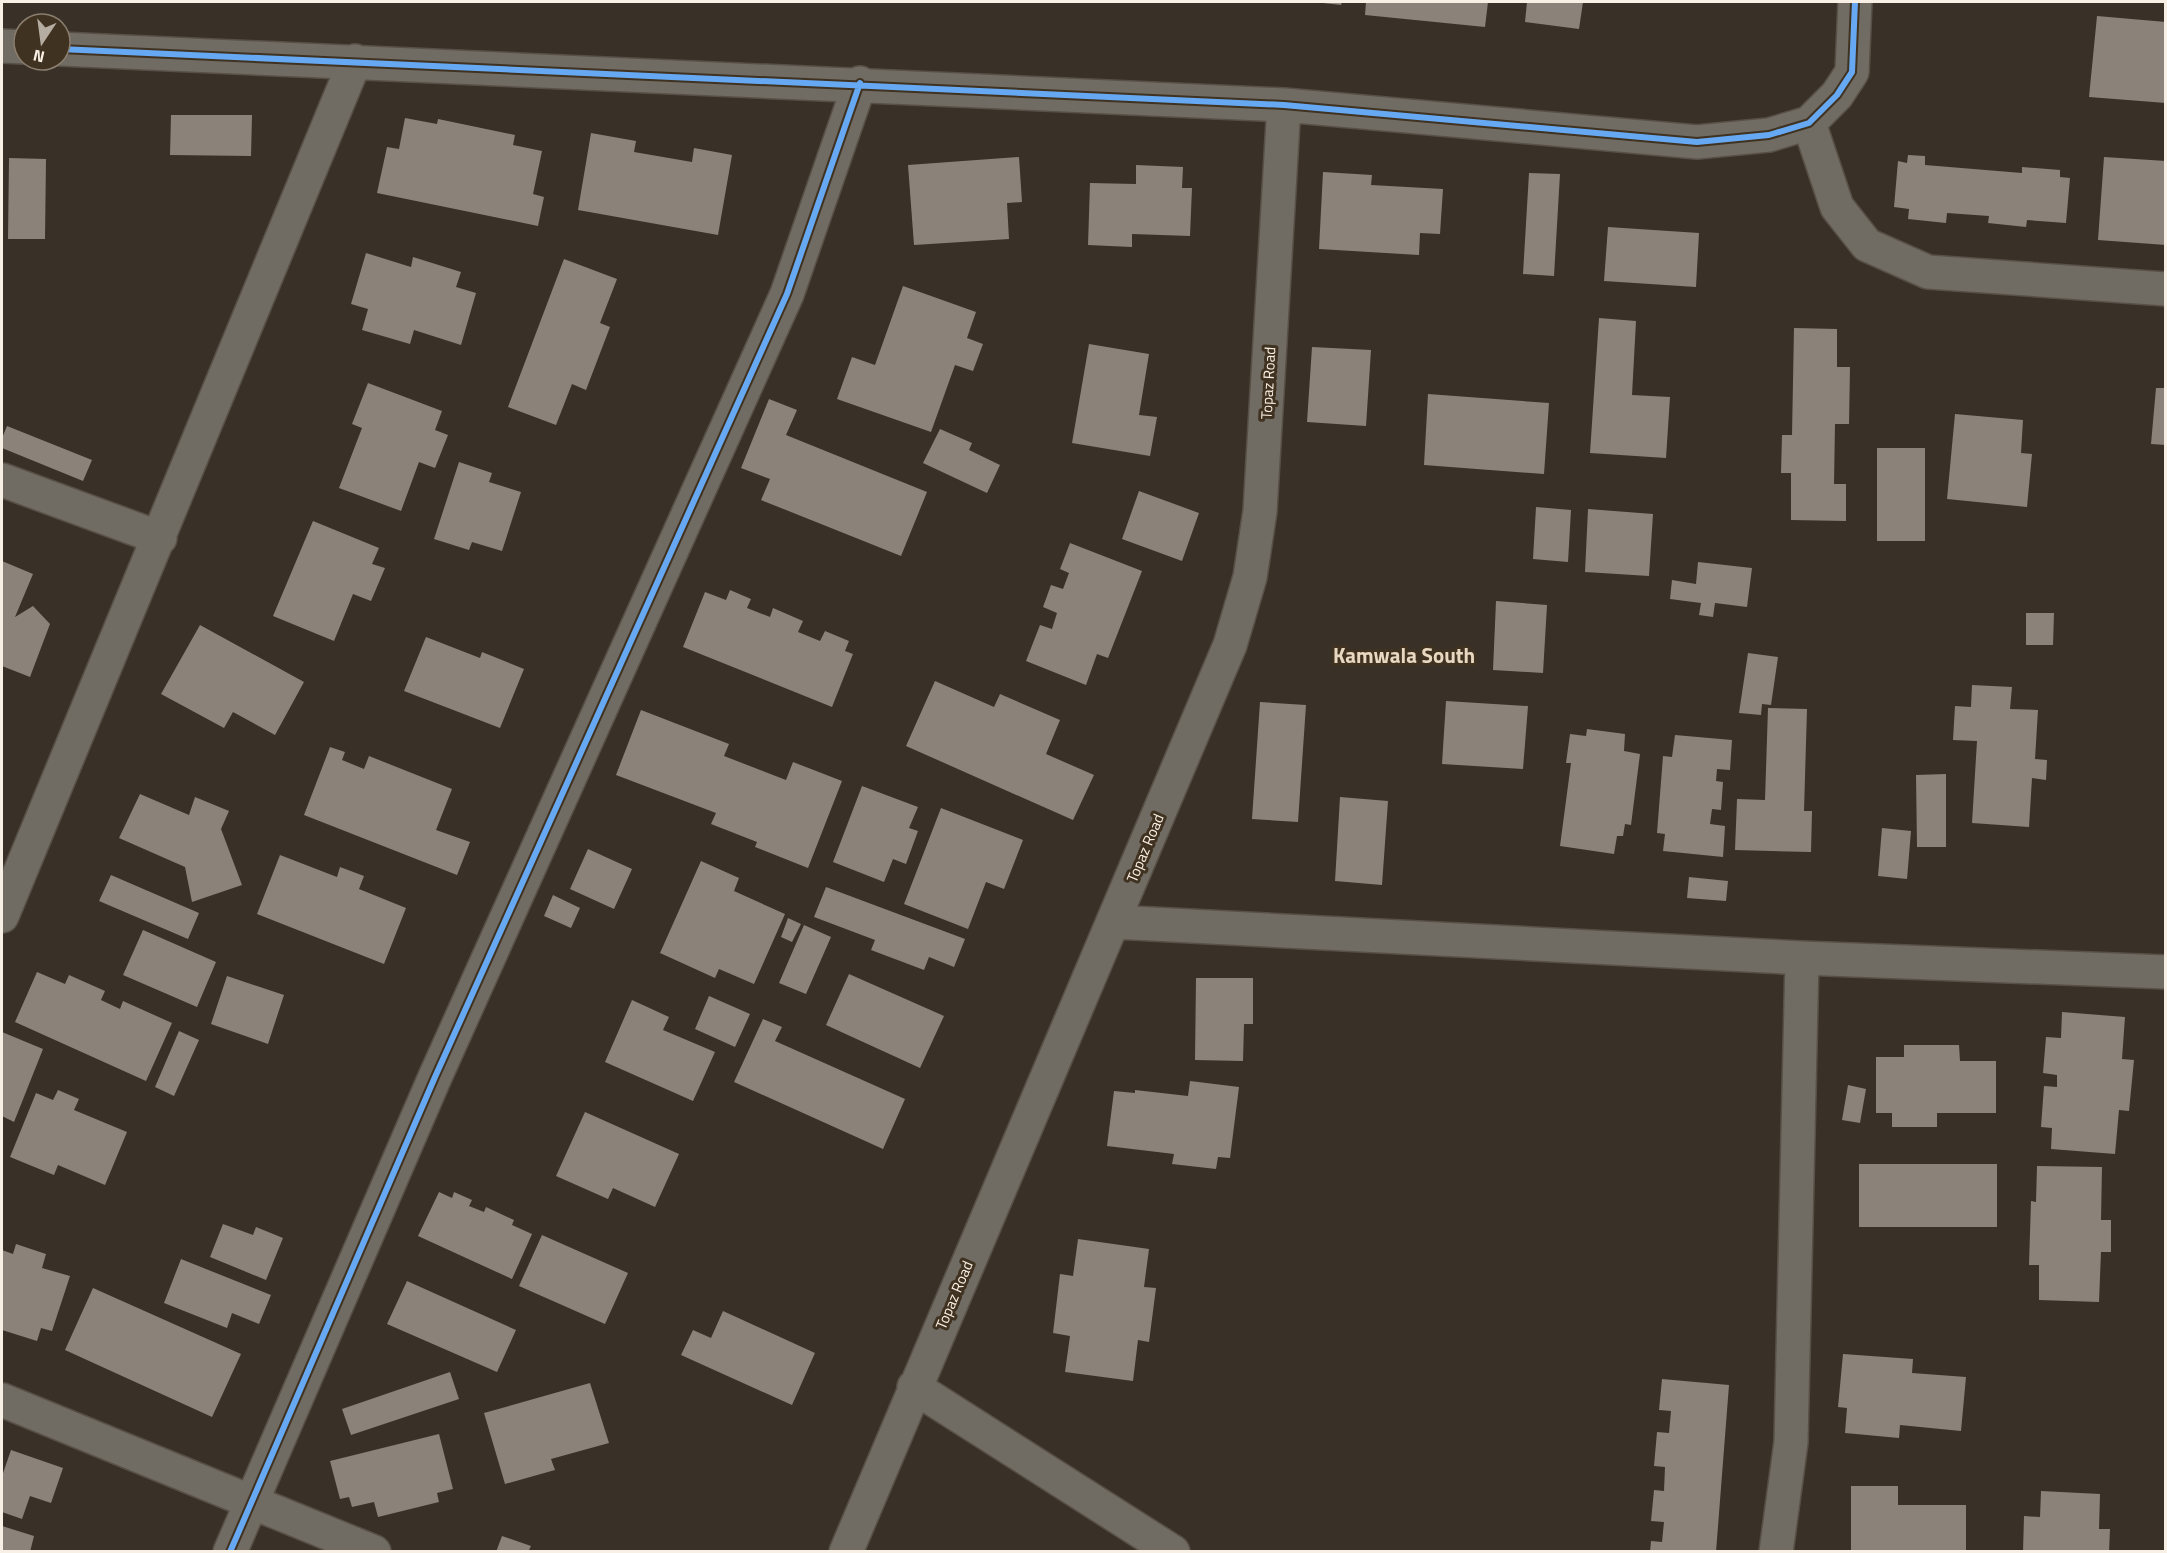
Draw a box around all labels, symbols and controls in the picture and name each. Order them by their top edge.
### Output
north arrow [12,12,72,72]
text: N [31,44,47,70]
street label: Topaz Road [1255,346,1281,420]
district label: Kamwala South [1333,639,1475,671]
street label: Topaz Road [1120,810,1170,886]
street label: Topaz Road [929,1257,979,1333]

